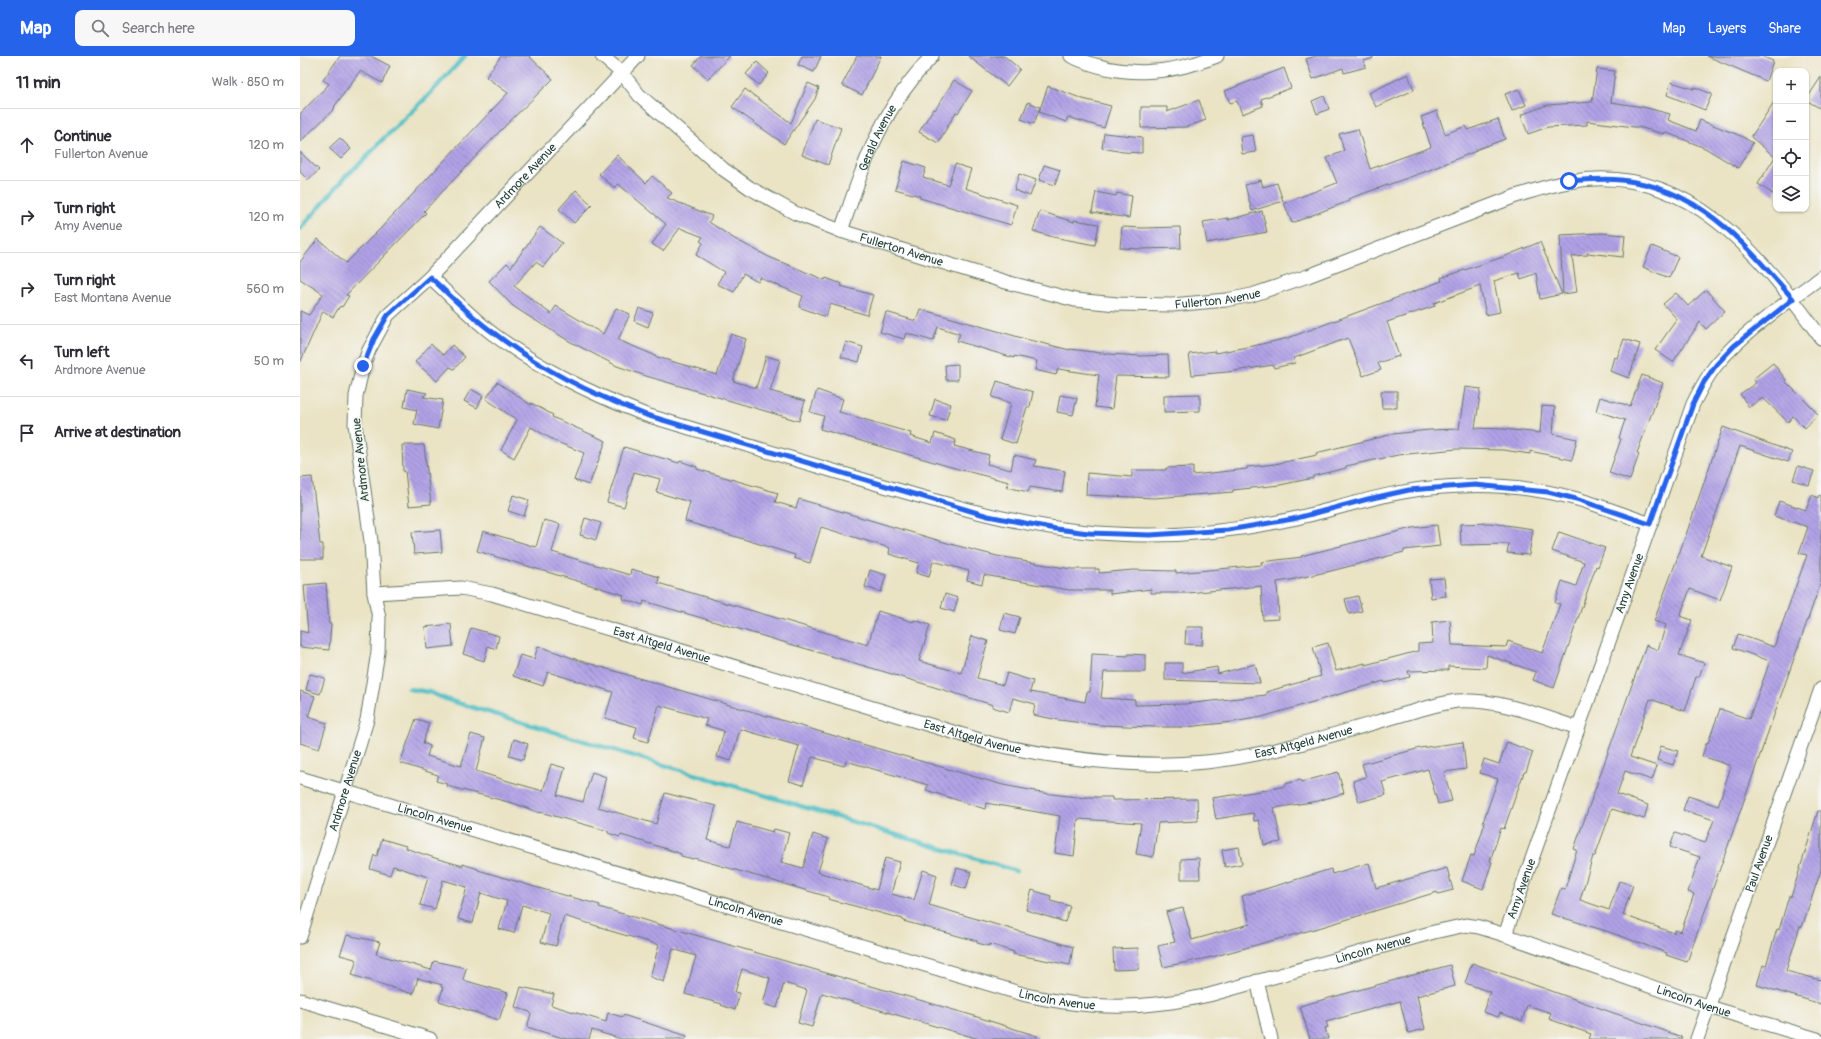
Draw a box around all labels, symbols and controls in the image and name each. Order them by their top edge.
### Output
search box [75,10,355,46]
text: Map [20,16,51,40]
icon: search [89,17,111,39]
text: Search here [121,19,195,38]
text: Map [1663,20,1686,37]
text: Layers [1708,20,1746,37]
text: Share [1768,20,1801,37]
map controls [1773,68,1809,212]
button: + [1773,68,1809,104]
text: 11 min [16,72,61,93]
text: Walk · 850 m [212,74,284,90]
street label: Gerald Avenue [855,102,900,173]
button: − [1773,104,1809,140]
text: Continue [54,127,112,146]
icon: ahead [16,134,38,156]
text: 120 m [248,137,284,153]
street label: Ardmore Avenue [491,140,560,212]
button: locate [1773,140,1809,176]
text: Fullerton Avenue [54,146,148,162]
route start [1560,172,1578,190]
button: layers [1773,176,1809,212]
text: Turn right [54,199,115,218]
icon: right [16,206,38,228]
text: 120 m [248,209,284,225]
text: Amy Avenue [54,218,122,234]
street label: Fullerton Avenue [858,230,945,270]
text: Turn right [54,271,115,290]
icon: right [16,278,38,300]
text: 560 m [246,281,284,297]
street label: Fullerton Avenue [1174,285,1263,312]
text: East Montana Avenue [54,290,171,306]
text: Turn left [54,343,110,362]
icon: left [16,350,38,372]
text: 50 m [254,353,284,369]
route end [354,357,372,375]
text: Ardmore Avenue [54,362,145,378]
street label: Ardmore Avenue [349,417,373,503]
icon: arrive [16,422,38,444]
text: Arrive at destination [54,423,181,442]
street label: Amy Avenue [1612,551,1647,616]
street label: East Altgeld Avenue [612,623,712,666]
street label: East Altgeld Avenue [922,716,1022,757]
street label: East Altgeld Avenue [1253,722,1354,762]
street label: Ardmore Avenue [326,748,365,833]
street label: Lincoln Avenue [396,800,474,837]
street label: Paul Avenue [1742,833,1776,894]
street label: Amy Avenue [1504,857,1539,921]
street label: Lincoln Avenue [706,893,785,929]
street label: Lincoln Avenue [1334,931,1413,967]
street label: Lincoln Avenue [1654,982,1732,1020]
street label: Lincoln Avenue [1017,986,1096,1013]

